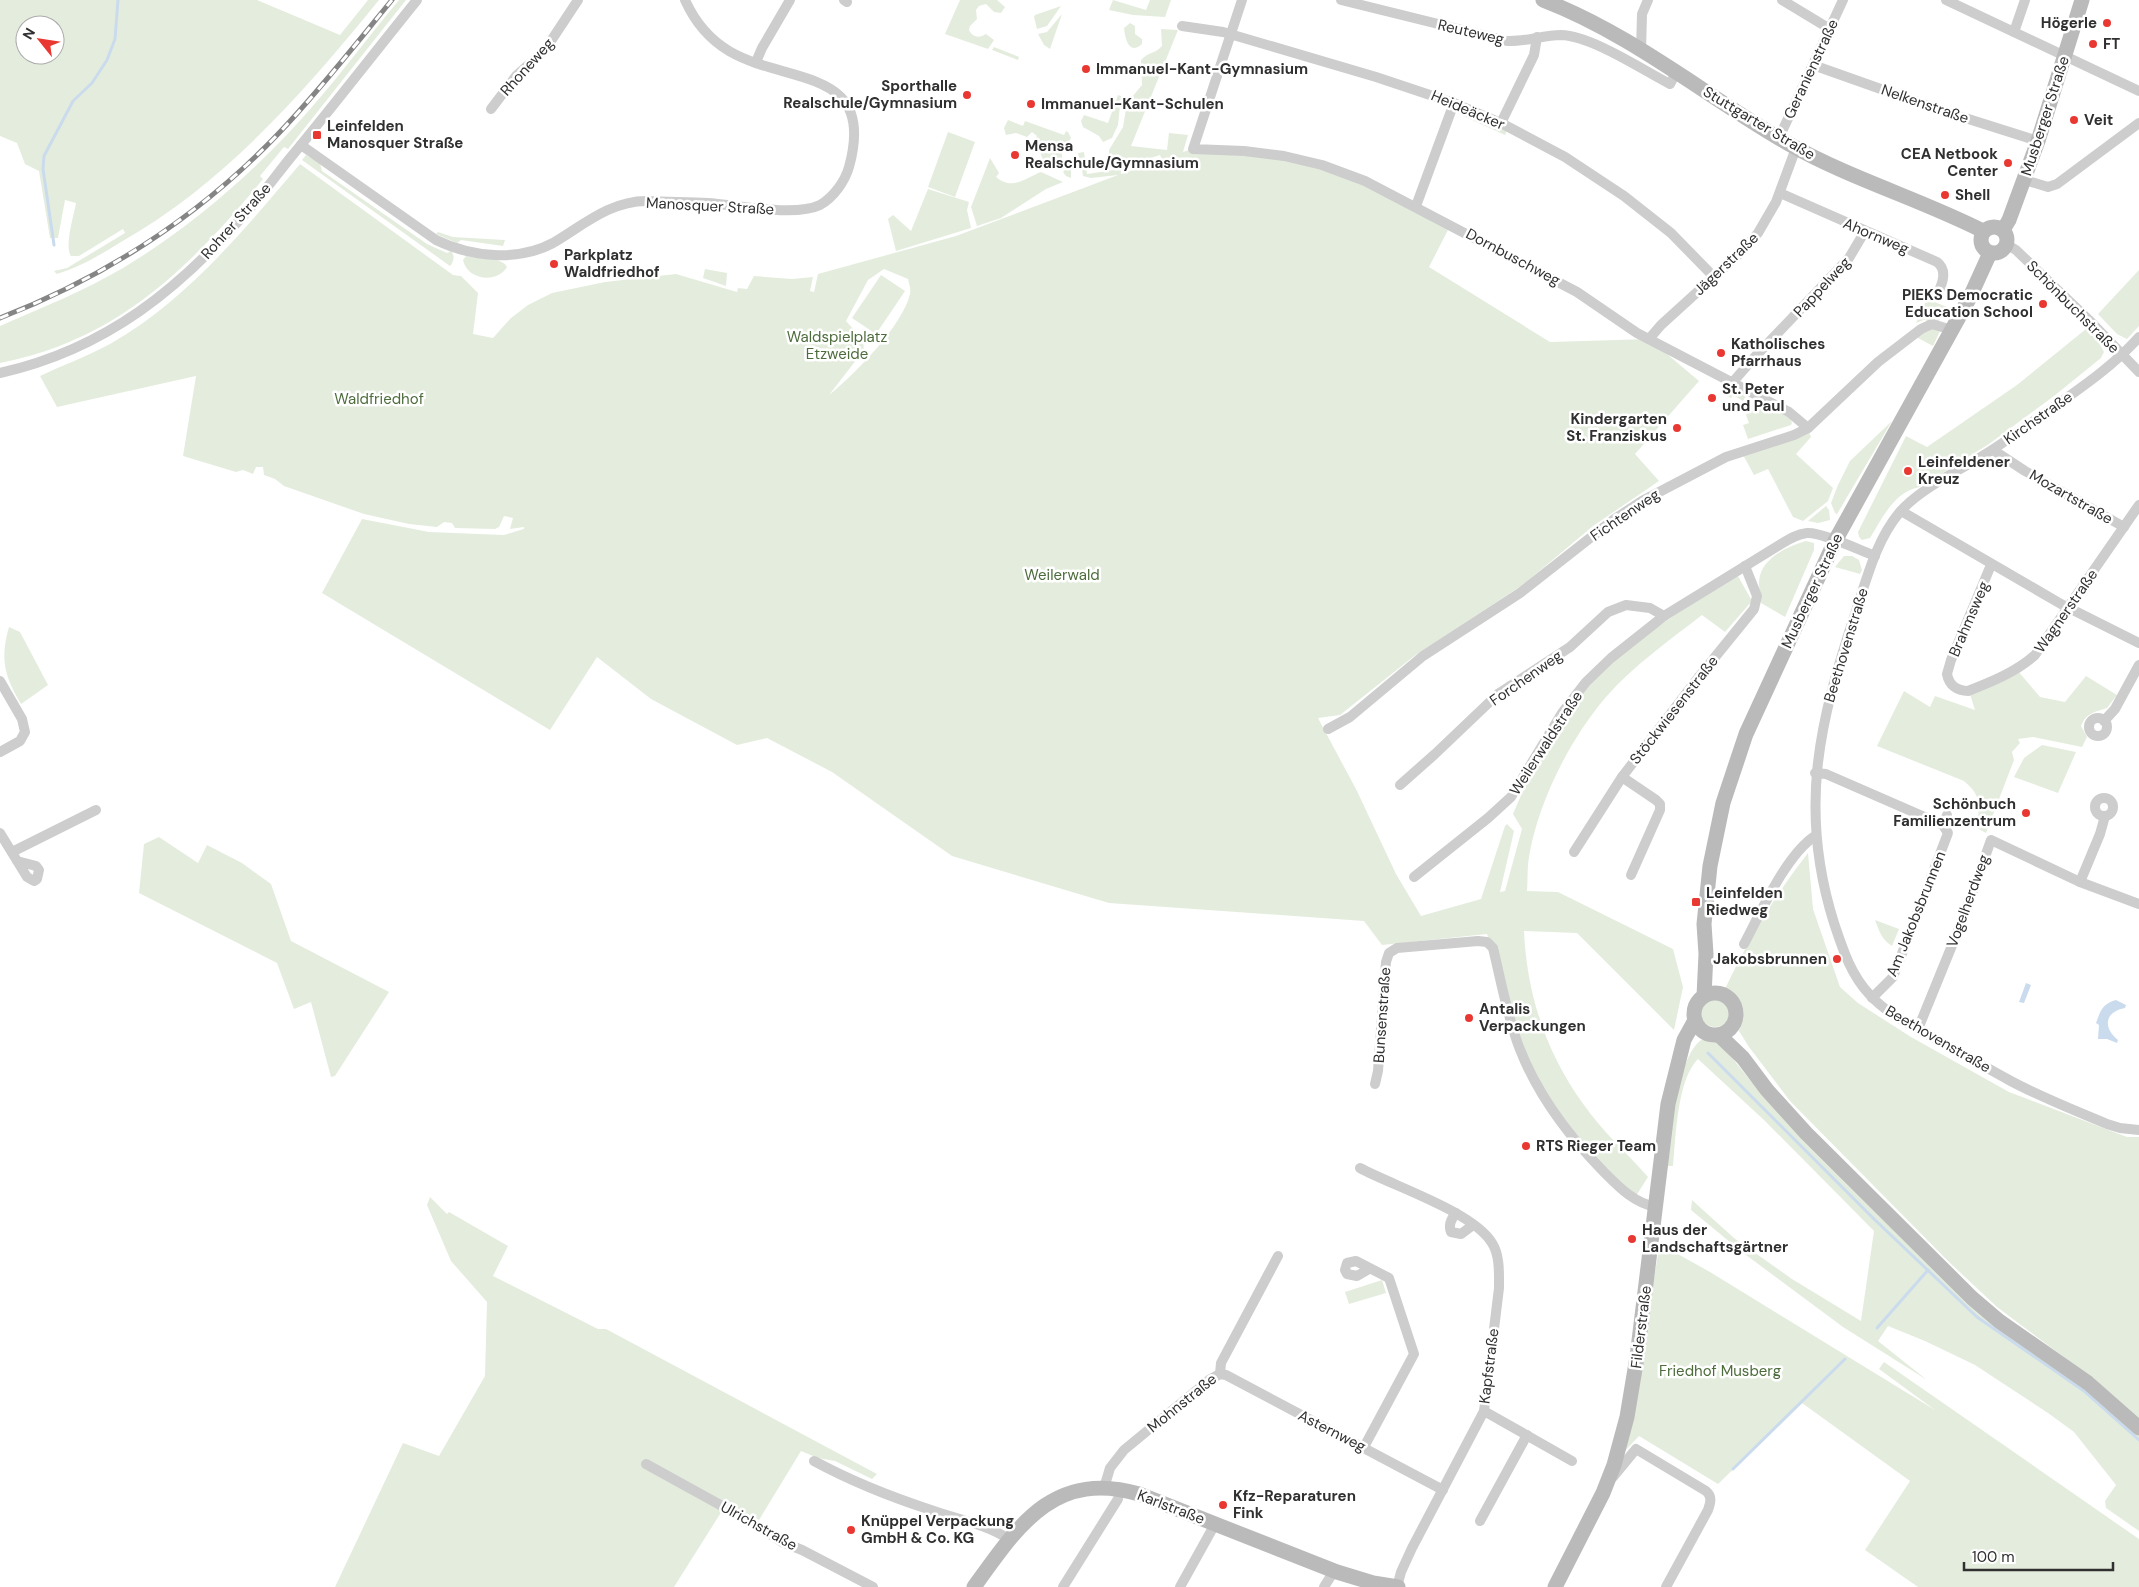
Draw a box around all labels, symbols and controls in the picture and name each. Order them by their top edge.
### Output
place label: Högerle [2041,13,2097,33]
north arrow [15,15,65,65]
street label: Reuteweg [1436,15,1506,49]
street label: Geranienstraße [1779,16,1843,122]
marker: Högerle [2101,17,2113,29]
text: N [18,25,39,42]
street label: Rhoneweg [496,34,558,100]
place label: FT [2103,34,2120,54]
marker: FT [2087,38,2099,50]
street label: Musberger Straße [2016,54,2074,178]
place label: Immanuel-Kant-Gymnasium [1096,59,1308,79]
marker: Immanuel-Kant-Gymnasium [1080,63,1092,75]
place label: Sporthalle Realschule/Gymnasium [783,76,957,113]
street label: Nelkenstraße [1879,80,1971,128]
street label: Stuttgarter Straße [1699,82,1819,164]
street label: Heideäcker [1428,86,1508,135]
marker: Sporthalle Realschule/Gymnasium [961,89,973,101]
place label: Immanuel-Kant-Schulen [1041,94,1224,114]
marker: Immanuel-Kant-Schulen [1025,98,1037,110]
place label: Veit [2084,110,2113,130]
marker: Veit [2068,114,2080,126]
place label: Leinfelden Manosquer Straße [327,116,463,153]
marker: Leinfelden Manosquer Straße [311,129,323,141]
place label: Mensa Realschule/Gymnasium [1025,136,1199,173]
place label: CEA Netbook Center [1901,144,1998,181]
marker: Mensa Realschule/Gymnasium [1009,149,1021,161]
marker: CEA Netbook Center [2002,157,2014,169]
street label: Rohrer Straße [197,179,275,263]
place label: Shell [1955,185,1990,205]
marker: Shell [1939,189,1951,201]
street label: Manosquer Straße [645,193,775,219]
street label: Ahornweg [1840,213,1912,259]
street label: Dornbuschweg [1462,224,1564,290]
street label: Jägerstraße [1689,228,1763,300]
place label: Parkplatz Waldfriedhof [564,245,660,282]
street label: Pappelweg [1789,253,1855,321]
street label: Schönbuchstraße [2022,256,2124,358]
marker: Parkplatz Waldfriedhof [548,258,560,270]
place label: PIEKS Democratic Education School [1902,285,2033,322]
marker: PIEKS Democratic Education School [2037,298,2049,310]
park label: Waldspielplatz Etzweide [787,327,887,364]
place label: Katholisches Pfarrhaus [1731,334,1825,371]
marker: Katholisches Pfarrhaus [1715,347,1727,359]
place label: St. Peter und Paul [1722,379,1785,416]
street label: Kirchstraße [2000,387,2076,449]
park label: Waldfriedhof [334,389,424,409]
marker: St. Peter und Paul [1706,392,1718,404]
place label: Kindergarten St. Franziskus [1566,409,1667,446]
marker: Kindergarten St. Franziskus [1671,422,1683,434]
place label: Leinfeldener Kreuz [1918,452,2010,489]
marker: Leinfeldener Kreuz [1902,465,1914,477]
street label: Mozartstraße [2026,465,2116,529]
street label: Fichtenweg [1586,484,1664,546]
street label: Musberger Straße [1777,530,1847,652]
park label: Weilerwald [1024,565,1100,585]
street label: Wagnerstraße [2030,565,2102,657]
street label: Brahmsweg [1944,578,1994,660]
street label: Beethovenstraße [1819,585,1873,705]
street label: Forchenweg [1486,646,1566,710]
street label: Stöckwiesenstraße [1625,652,1723,768]
street label: Weilerwaldstraße [1505,687,1587,799]
place label: Schönbuch Familienzentrum [1893,794,2016,831]
marker: Schönbuch Familienzentrum [2020,807,2032,819]
street label: Am Jakobsbrunnen [1882,848,1950,980]
street label: Vogelherdweg [1942,852,1994,950]
place label: Leinfelden Riedweg [1706,883,1783,920]
marker: Leinfelden Riedweg [1690,896,1702,908]
place label: Jakobsbrunnen [1713,949,1827,969]
marker: Jakobsbrunnen [1831,953,1843,965]
street label: Bunsenstraße [1369,966,1395,1064]
place label: Antalis Verpackungen [1479,999,1586,1036]
street label: Beethovenstraße [1882,1001,1994,1077]
marker: Antalis Verpackungen [1463,1012,1475,1024]
place label: RTS Rieger Team [1536,1136,1656,1156]
marker: RTS Rieger Team [1520,1140,1532,1152]
place label: Haus der Landschaftsgärtner [1642,1220,1788,1257]
marker: Haus der Landschaftsgärtner [1626,1233,1638,1245]
street label: Filderstraße [1626,1284,1656,1370]
street label: Kapfstraße [1474,1327,1504,1405]
park label: Friedhof Musberg [1659,1361,1781,1381]
street label: Mohnstraße [1143,1369,1221,1437]
street label: Asternweg [1295,1405,1369,1457]
street label: Karlstraße [1135,1485,1207,1529]
place label: Kfz-Reparaturen Fink [1233,1486,1356,1523]
street label: Ulrichstraße [717,1497,801,1555]
marker: Kfz-Reparaturen Fink [1217,1499,1229,1511]
place label: Knüppel Verpackung GmbH & Co. KG [861,1511,1014,1548]
marker: Knüppel Verpackung GmbH & Co. KG [845,1524,857,1536]
scale bar [1964,1540,2113,1572]
text: 100 m [1972,1547,2015,1567]

